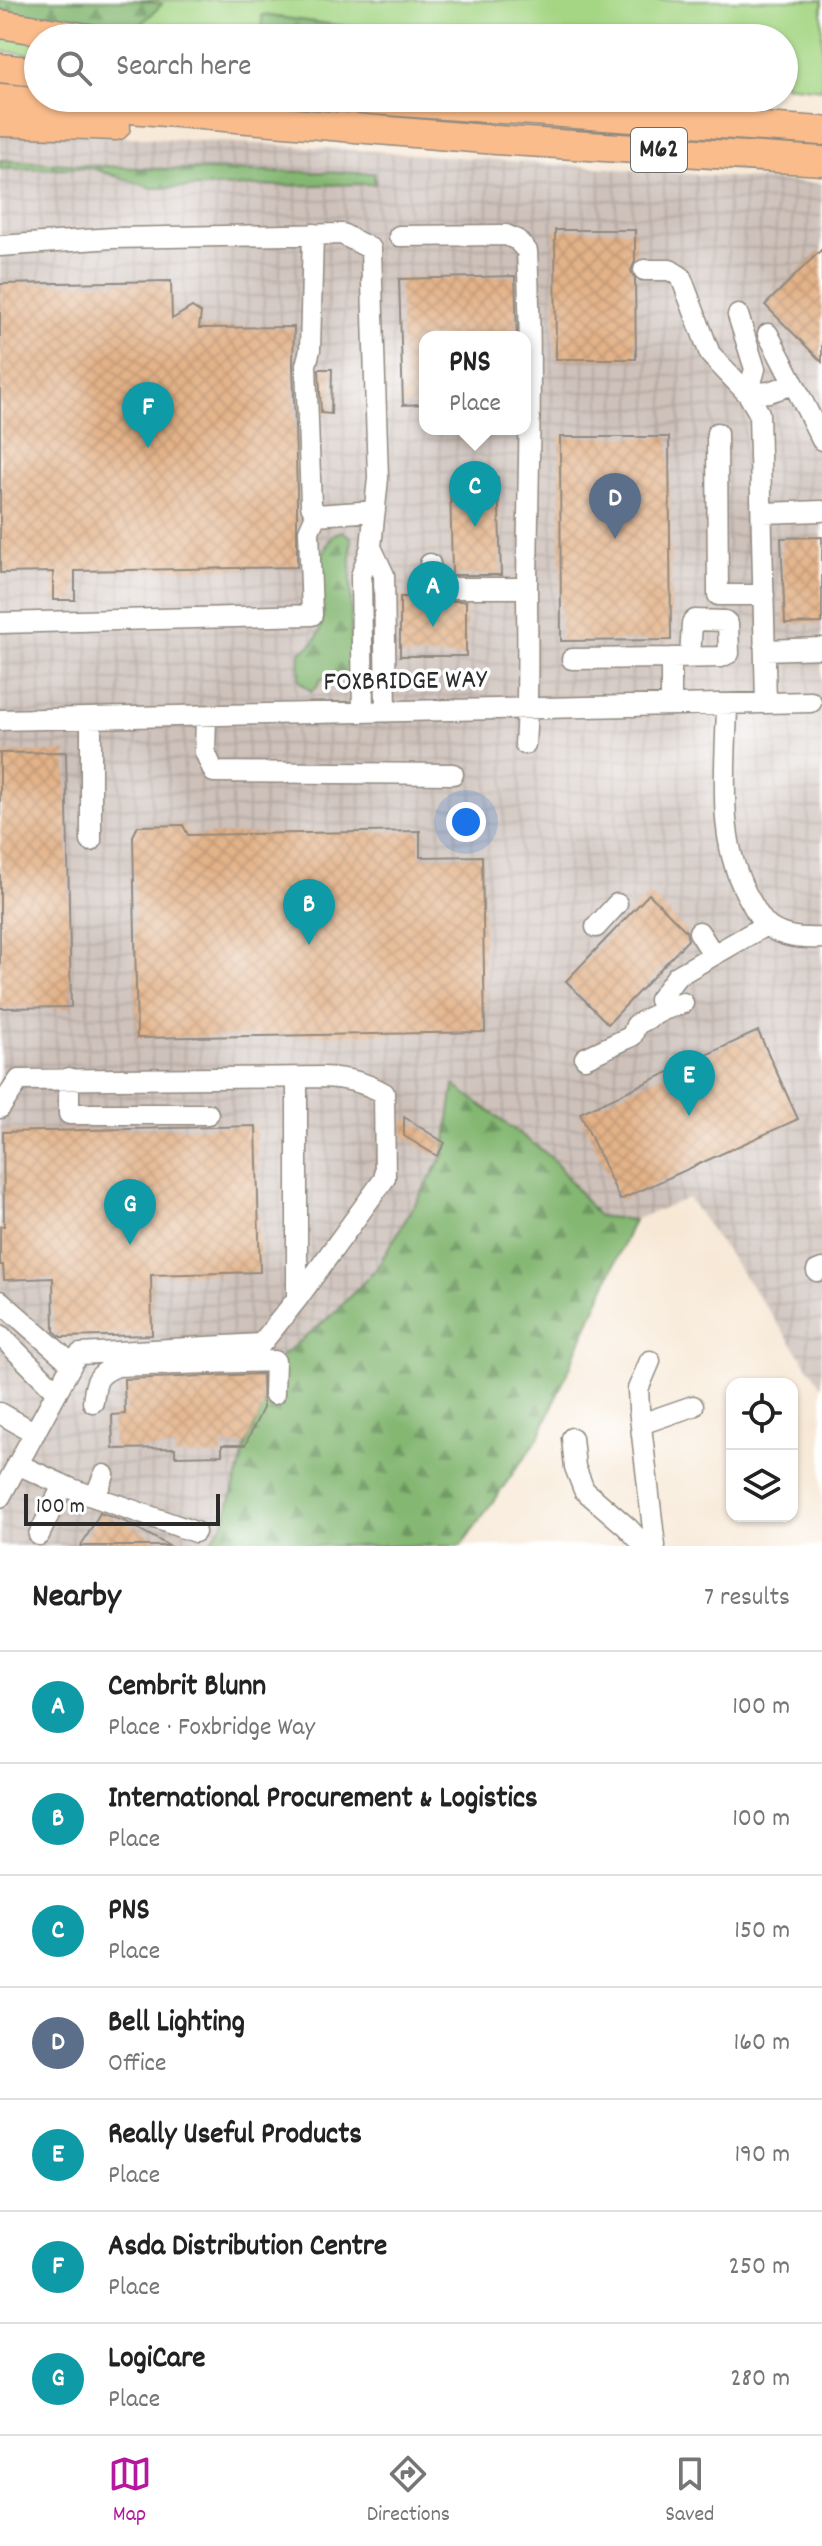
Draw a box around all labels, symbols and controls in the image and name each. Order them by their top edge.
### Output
search box [24,24,798,112]
icon: search [52,46,96,90]
text: Search here [116,47,252,90]
road number: M62 [631,128,687,172]
popup [419,331,531,435]
text: PNS [449,343,491,386]
pin: F [122,382,174,448]
text: Place [449,386,501,423]
pin: C [449,461,501,527]
pin: D [589,473,641,539]
pin: A [407,561,459,627]
street label: FOXBRIDGE WAY [323,662,488,704]
your location [446,802,486,842]
pin: B [283,879,335,945]
pin: E [663,1050,715,1116]
pin: G [104,1179,156,1245]
map controls [726,1378,798,1522]
button: locate [726,1378,798,1450]
button: layers [726,1450,798,1522]
scale bar [24,1490,220,1526]
text: 100 m [36,1492,85,1523]
text: Nearby [32,1574,121,1623]
text: 7 results [704,1580,790,1617]
text: Cembrit Blunn [108,1667,266,1710]
text: A [51,1689,65,1726]
text: 100 m [732,1689,790,1726]
text: Place · Foxbridge Way [108,1710,315,1747]
text: International Procurement & Logistics [108,1779,538,1822]
text: B [52,1801,64,1838]
text: 100 m [732,1801,790,1838]
text: Place [108,1822,160,1859]
text: PNS [108,1891,150,1934]
text: C [52,1913,64,1950]
text: 150 m [734,1913,790,1950]
text: Place [108,1934,160,1971]
text: Bell Lighting [108,2003,245,2046]
text: D [51,2025,65,2062]
text: 160 m [734,2025,790,2062]
text: Office [108,2046,166,2083]
text: Really Useful Products [108,2115,362,2158]
text: E [52,2137,64,2174]
text: 190 m [734,2137,790,2174]
text: Place [108,2158,160,2195]
text: Asda Distribution Centre [108,2227,387,2270]
text: F [52,2249,64,2286]
text: 250 m [729,2249,790,2286]
text: Place [108,2270,160,2307]
text: LogiCare [108,2339,205,2382]
text: G [51,2361,65,2398]
text: 280 m [730,2361,790,2398]
text: Place [108,2382,160,2419]
tab: Map [108,2452,152,2531]
tab: Directions [367,2452,450,2531]
tab: Saved [665,2452,714,2531]

